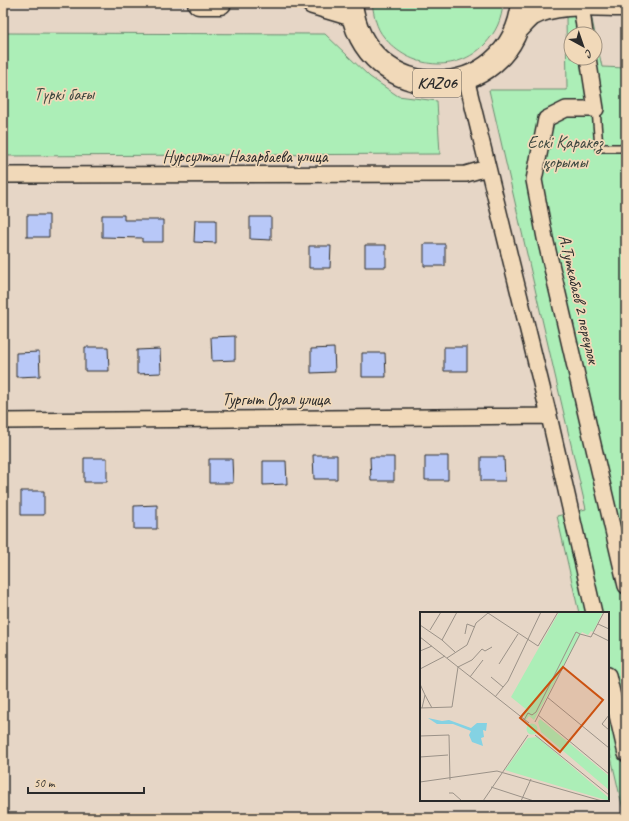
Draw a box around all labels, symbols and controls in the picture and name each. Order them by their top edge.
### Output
north arrow [563,26,603,66]
text: С [582,47,596,62]
road number: KАZ06 [413,69,461,97]
park label: Түркі бағы [34,84,96,105]
park label: Ескі Қаракөз қорымы [527,132,604,173]
street label: Нурсултан Назарбаева улица [163,146,329,167]
street label: А.Туткабаев 2 переулок [554,232,604,367]
street label: Тургыт Озал улица [222,389,332,411]
inset map [420,612,609,801]
scale bar [28,769,144,795]
text: 50 m [34,775,56,791]

